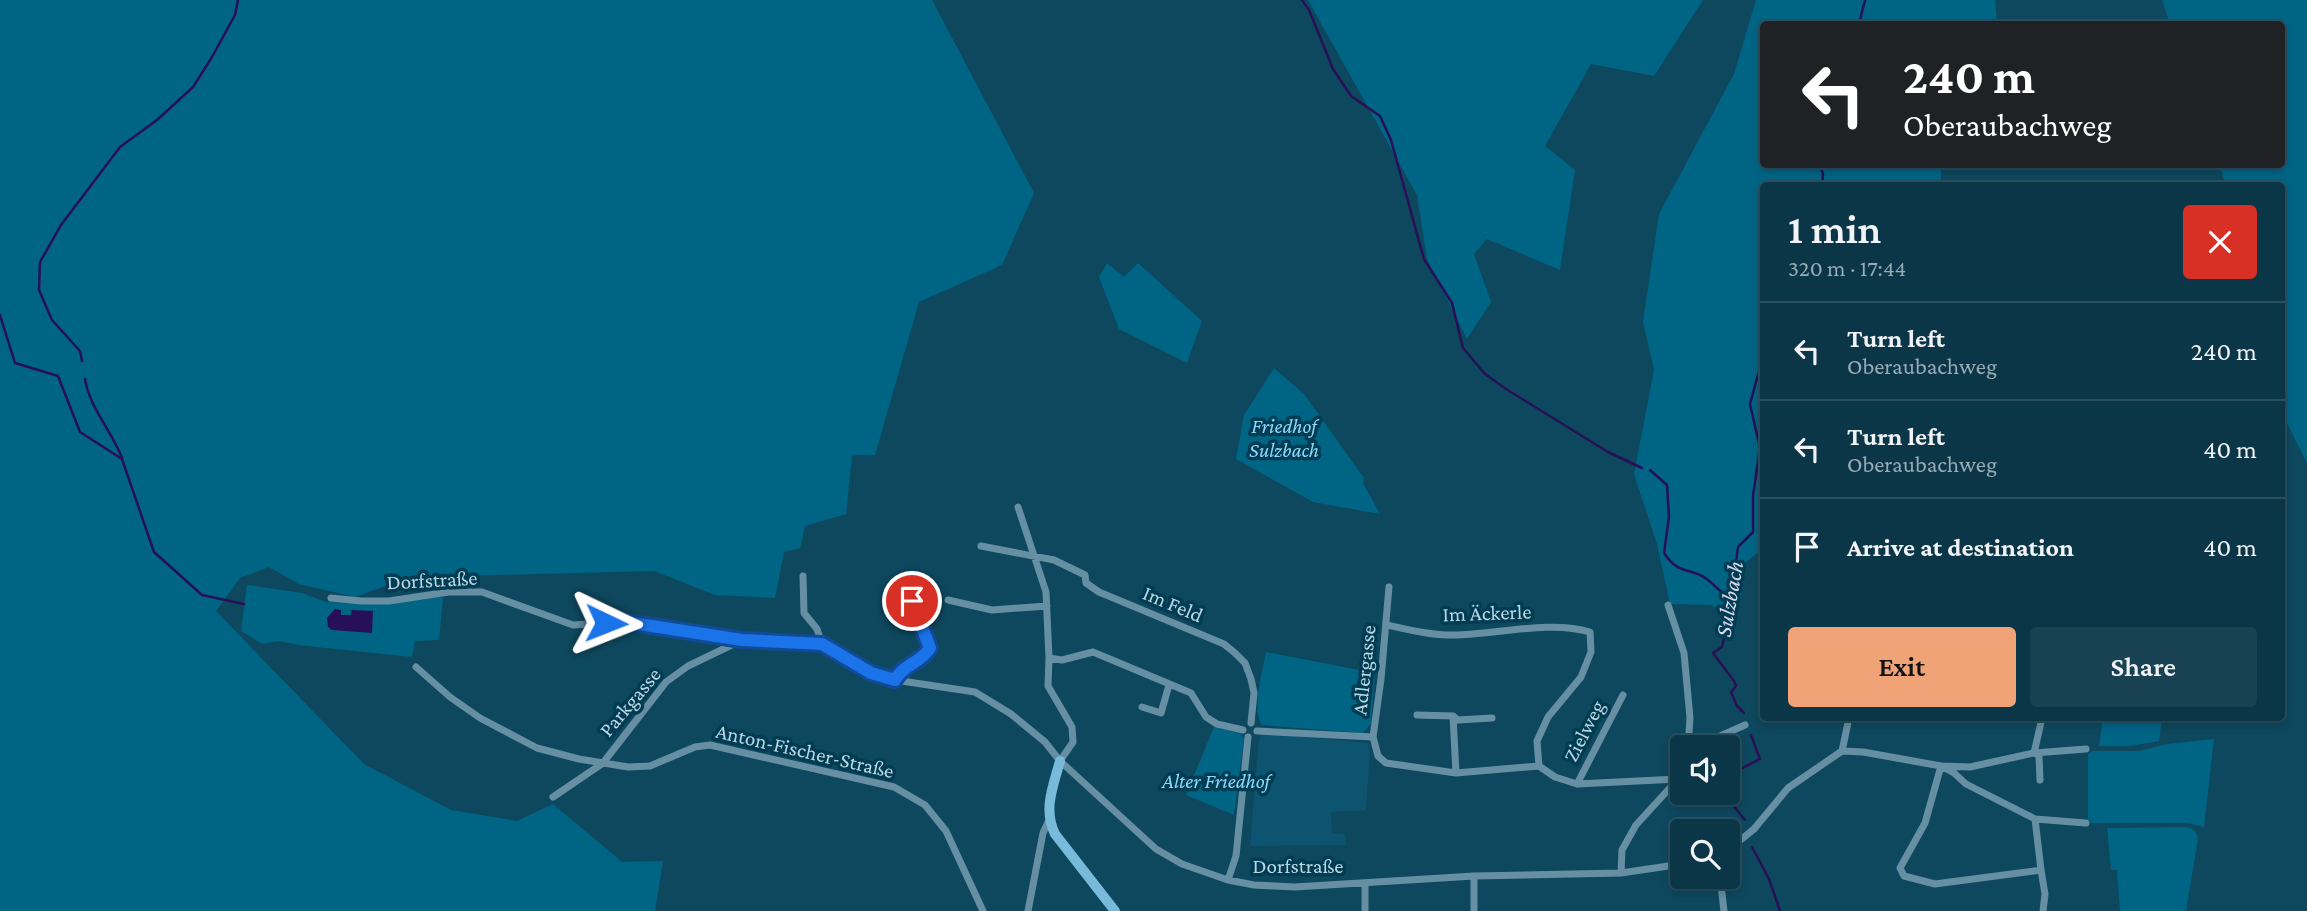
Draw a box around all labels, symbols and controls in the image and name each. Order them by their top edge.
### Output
icon: left [1788,49,1879,140]
text: 240 m [1903,49,2035,104]
text: Oberaubachweg [1903,107,2112,143]
text: 1 min [1788,205,1881,252]
button: close [2183,205,2257,279]
text: 320 m · 17:44 [1788,255,1906,281]
text: Turn left [1847,324,1945,353]
icon: left [1788,332,1826,370]
text: 240 m [2191,337,2257,366]
text: Oberaubachweg [1847,353,1997,379]
park label: Friedhof Sulzbach [1249,414,1320,462]
text: Turn left [1847,422,1945,451]
icon: left [1788,430,1826,468]
text: 40 m [2203,435,2257,464]
text: Oberaubachweg [1847,451,1997,477]
icon: arrive [1788,528,1826,566]
text: Arrive at destination [1847,533,2074,562]
text: 40 m [2203,533,2257,562]
water label: Sulzbach [1710,559,1748,639]
street label: Dorfstraße [386,566,478,594]
pin [882,571,942,631]
street label: Im Feld [1139,581,1207,627]
icon: arrive [893,582,931,620]
position arrow [569,586,643,660]
street label: Im Äckerle [1442,599,1532,627]
street label: Adlergasse [1347,624,1381,716]
button: Exit [1788,627,2016,707]
button: Share [2030,627,2257,707]
street label: Parkgasse [594,663,666,741]
street label: Zielweg [1558,696,1610,766]
street label: Anton-Fischer-Straße [714,719,896,783]
map controls [1670,735,1740,889]
button: sound [1670,735,1740,805]
park label: Alter Friedhof [1161,769,1274,793]
button: search [1670,819,1740,889]
street label: Dorfstraße [1253,854,1343,878]

